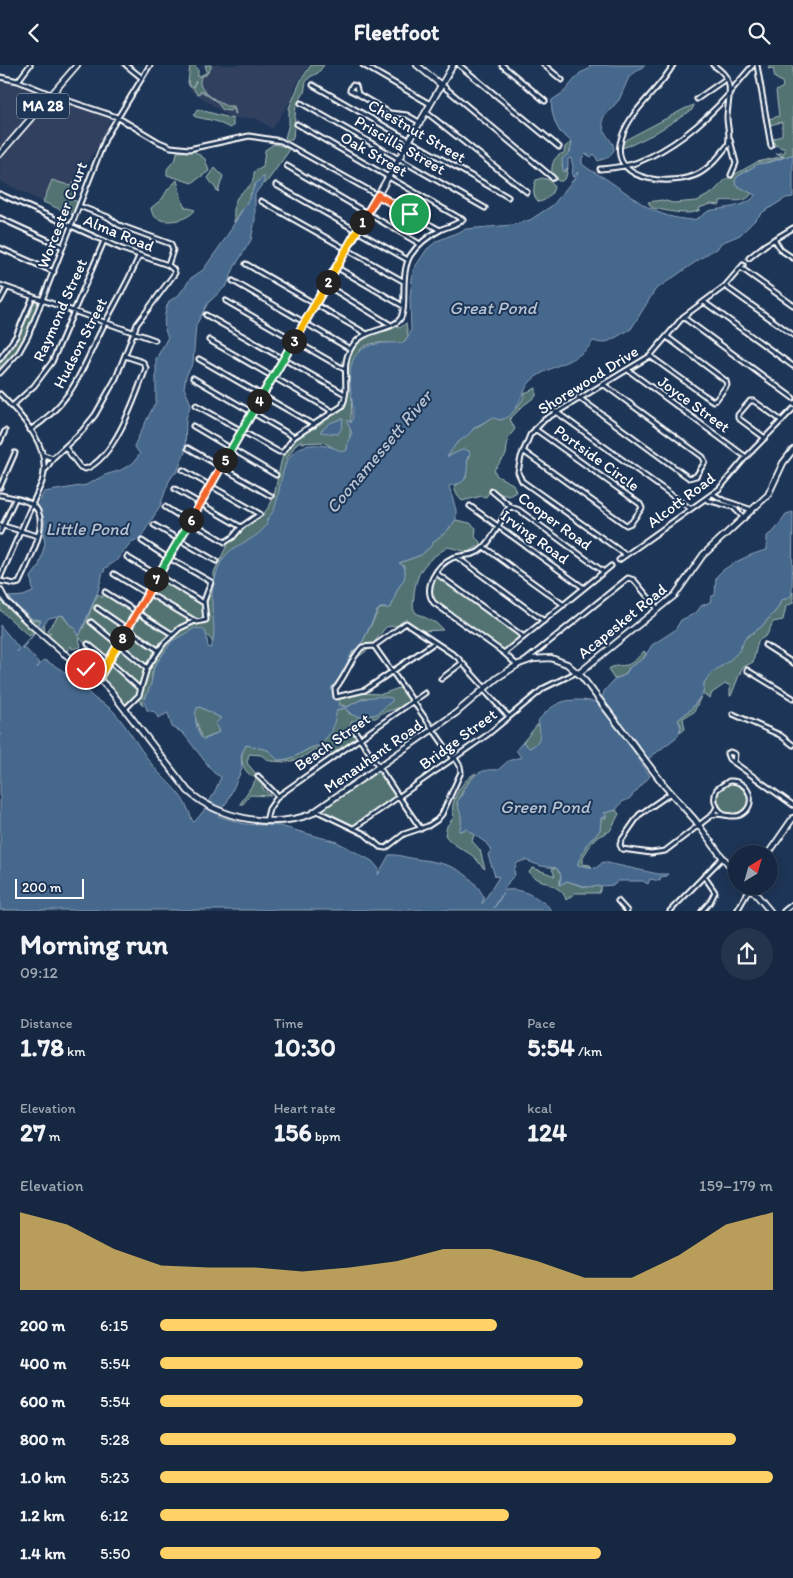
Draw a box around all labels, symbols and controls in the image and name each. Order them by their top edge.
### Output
icon: back [20,19,48,47]
text: Fleetfoot [354,19,439,46]
icon: search [745,19,773,47]
road number: MA 28 [17,93,69,119]
street label: Chestnut Street [365,95,469,167]
street label: Priscilla Street [351,111,449,179]
street label: Oak Street [337,127,411,181]
street label: Worcester Court [33,159,91,271]
pin [389,193,431,235]
icon: arrive [396,200,424,228]
pin: 1 [350,209,374,235]
street label: Alma Road [81,210,157,256]
text: 1 [359,214,366,231]
street label: Raymond Street [29,256,91,364]
pin: 2 [316,269,340,295]
text: 2 [325,274,332,291]
street label: Hudson Street [49,295,111,391]
water label: Great Pond [449,297,539,319]
pin: 3 [282,329,306,353]
text: 3 [291,333,298,350]
street label: Shorewood Drive [534,341,642,419]
street label: Joyce Street [654,372,734,436]
water label: Coonamessett River [321,385,438,518]
pin: 4 [246,389,272,413]
text: 4 [255,393,264,410]
street label: Portside Circle [551,421,643,495]
pin: 5 [212,447,238,473]
text: 5 [222,452,229,469]
street label: Alcott Road [643,468,719,532]
street label: Cooper Road [514,488,596,554]
street label: Irving Road [497,506,573,568]
pin: 6 [178,507,204,533]
text: 6 [188,512,195,529]
water label: Little Pond [45,518,131,540]
pin: 7 [144,567,168,591]
text: 7 [153,571,160,588]
street label: Acapesket Road [574,579,670,663]
pin: 8 [110,625,134,651]
text: 8 [119,630,126,647]
pin [65,648,107,690]
icon: check [72,655,100,683]
street label: Bridge Street [416,705,500,773]
street label: Beach Street [291,709,373,775]
street label: Menauhant Road [320,715,426,797]
water label: Green Pond [500,796,592,818]
north arrow [728,845,778,895]
map controls [728,845,778,895]
scale bar [15,876,84,899]
text: 200 m [22,879,62,896]
text: Morning run [20,927,168,961]
button: share [721,928,773,980]
text: 09:12 [20,963,58,982]
text: Distance [20,1015,72,1032]
text: Time [274,1015,304,1032]
text: Pace [527,1015,555,1032]
text: 1.78 [20,1032,64,1062]
text: 10:30 [274,1032,336,1062]
text: 5:54 [527,1032,575,1062]
text: km [64,1043,86,1060]
text: /km [575,1043,602,1060]
text: Elevation [20,1100,76,1117]
text: Heart rate [274,1100,336,1117]
text: kcal [527,1100,552,1117]
text: 27 [20,1117,46,1147]
text: 156 [274,1117,312,1147]
text: 124 [527,1117,567,1147]
text: m [46,1128,61,1145]
text: bpm [312,1128,341,1145]
text: Elevation [20,1176,84,1195]
text: 159–179 m [699,1176,773,1195]
text: 200 m [20,1316,65,1335]
text: 6:15 [100,1316,128,1335]
text: 400 m [20,1354,66,1373]
text: 5:54 [100,1354,130,1373]
text: 600 m [20,1392,65,1411]
text: 5:54 [100,1392,130,1411]
text: 800 m [20,1430,66,1449]
text: 5:28 [100,1430,130,1449]
text: 1.0 km [20,1468,66,1487]
text: 5:23 [100,1468,129,1487]
text: 1.2 km [20,1506,65,1525]
text: 6:12 [100,1506,128,1525]
text: 1.4 km [20,1544,66,1563]
text: 5:50 [100,1544,131,1563]

